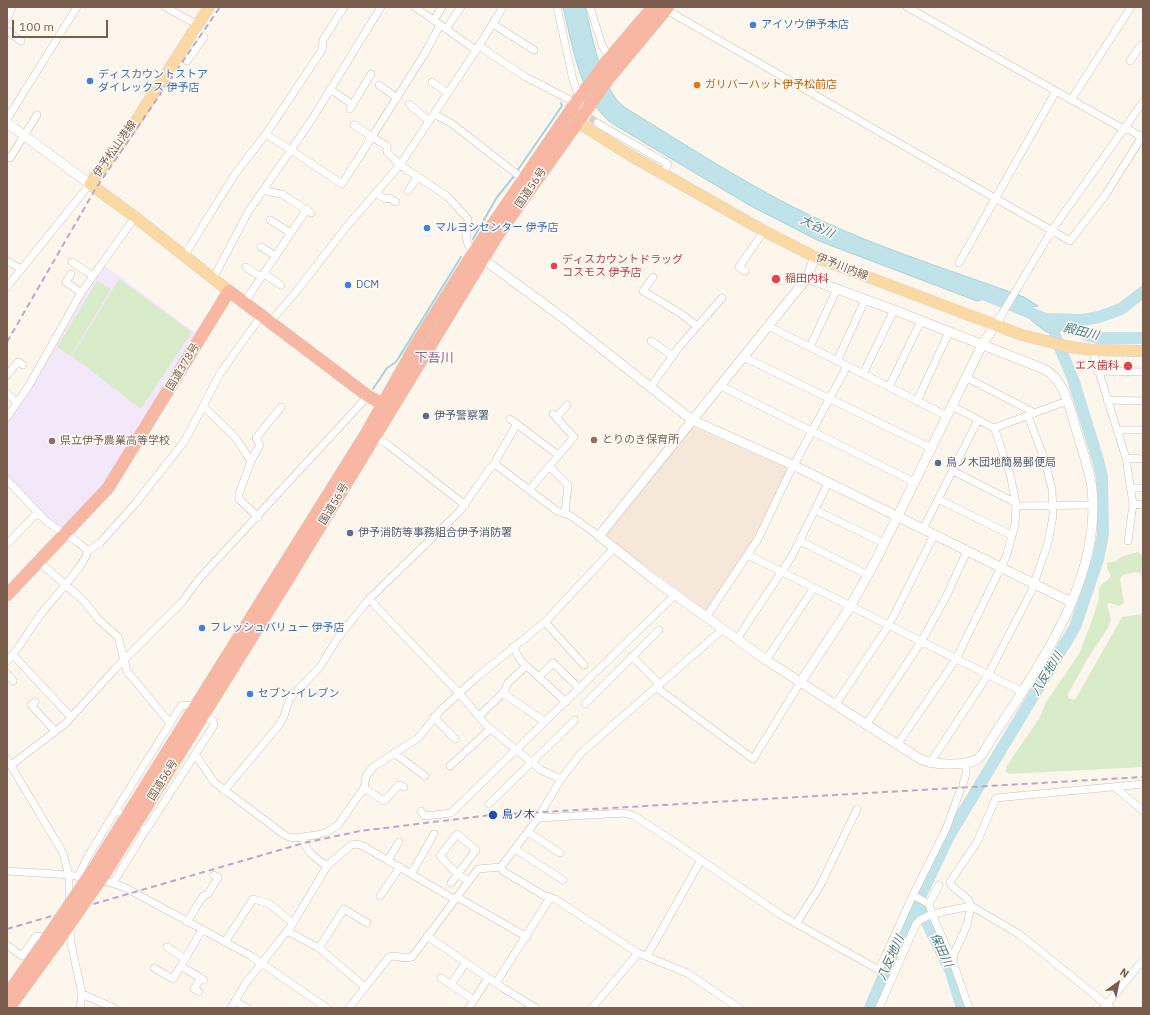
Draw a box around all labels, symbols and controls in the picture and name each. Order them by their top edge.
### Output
scale bar [14,12,110,38]
place label: アイソウ伊予本店 [761,18,849,32]
text: 100 m [19,19,54,34]
marker: アイソウ伊予本店 [748,20,758,30]
place label: ディスカウントストア ダイレックス 伊予店 [98,68,208,94]
marker: ディスカウントストア ダイレックス 伊予店 [85,76,95,86]
place label: ガリバーハット伊予松前店 [705,78,837,92]
marker: ガリバーハット伊予松前店 [692,80,702,90]
street label: 伊予松山港線 [91,118,139,180]
street label: 国道56号 [513,165,549,211]
water label: 大谷川 [798,213,836,241]
place label: マルヨシセンター 伊予店 [435,221,559,235]
marker: マルヨシセンター 伊予店 [422,223,432,233]
street label: 伊予川内線 [814,251,870,283]
place label: ディスカウントドラッグ コスモス 伊予店 [562,253,683,279]
marker: ディスカウントドラッグ コスモス 伊予店 [549,261,559,271]
place label: 稲田内科 [785,272,829,286]
marker: 稲田内科 [770,273,782,285]
place label: DCM [356,278,379,292]
marker: DCM [343,280,353,290]
water label: 殿田川 [1062,321,1100,343]
street label: 国道378号 [164,341,202,393]
district label: 下吾川 [415,350,453,366]
place label: エス歯科 [1075,359,1119,373]
marker: エス歯科 [1122,360,1134,372]
place label: 伊予警察署 [434,409,489,423]
marker: 伊予警察署 [421,411,431,421]
place label: とりのき保育所 [602,433,679,447]
place label: 県立伊予農業高等学校 [60,434,170,448]
marker: とりのき保育所 [589,435,599,445]
marker: 県立伊予農業高等学校 [47,436,57,446]
place label: 鳥ノ木団地簡易郵便局 [946,456,1056,470]
marker: 鳥ノ木団地簡易郵便局 [933,458,943,468]
street label: 国道56号 [316,481,352,527]
place label: 伊予消防等事務組合伊予消防署 [358,526,512,540]
marker: 伊予消防等事務組合伊予消防署 [345,528,355,538]
place label: フレッシュバリュー 伊予店 [210,621,345,635]
marker: フレッシュバリュー 伊予店 [197,623,207,633]
water label: 八反地川 [1028,650,1066,698]
place label: セブン-イレブン [258,687,339,701]
marker: セブン-イレブン [245,689,255,699]
street label: 国道56号 [145,757,181,803]
place label: 鳥ノ木 [502,808,535,822]
marker: 鳥ノ木 [487,809,499,821]
water label: 保田川 [927,931,955,969]
water label: 八反地川 [875,933,907,983]
north arrow [1098,963,1138,1003]
text: N [1117,965,1132,981]

